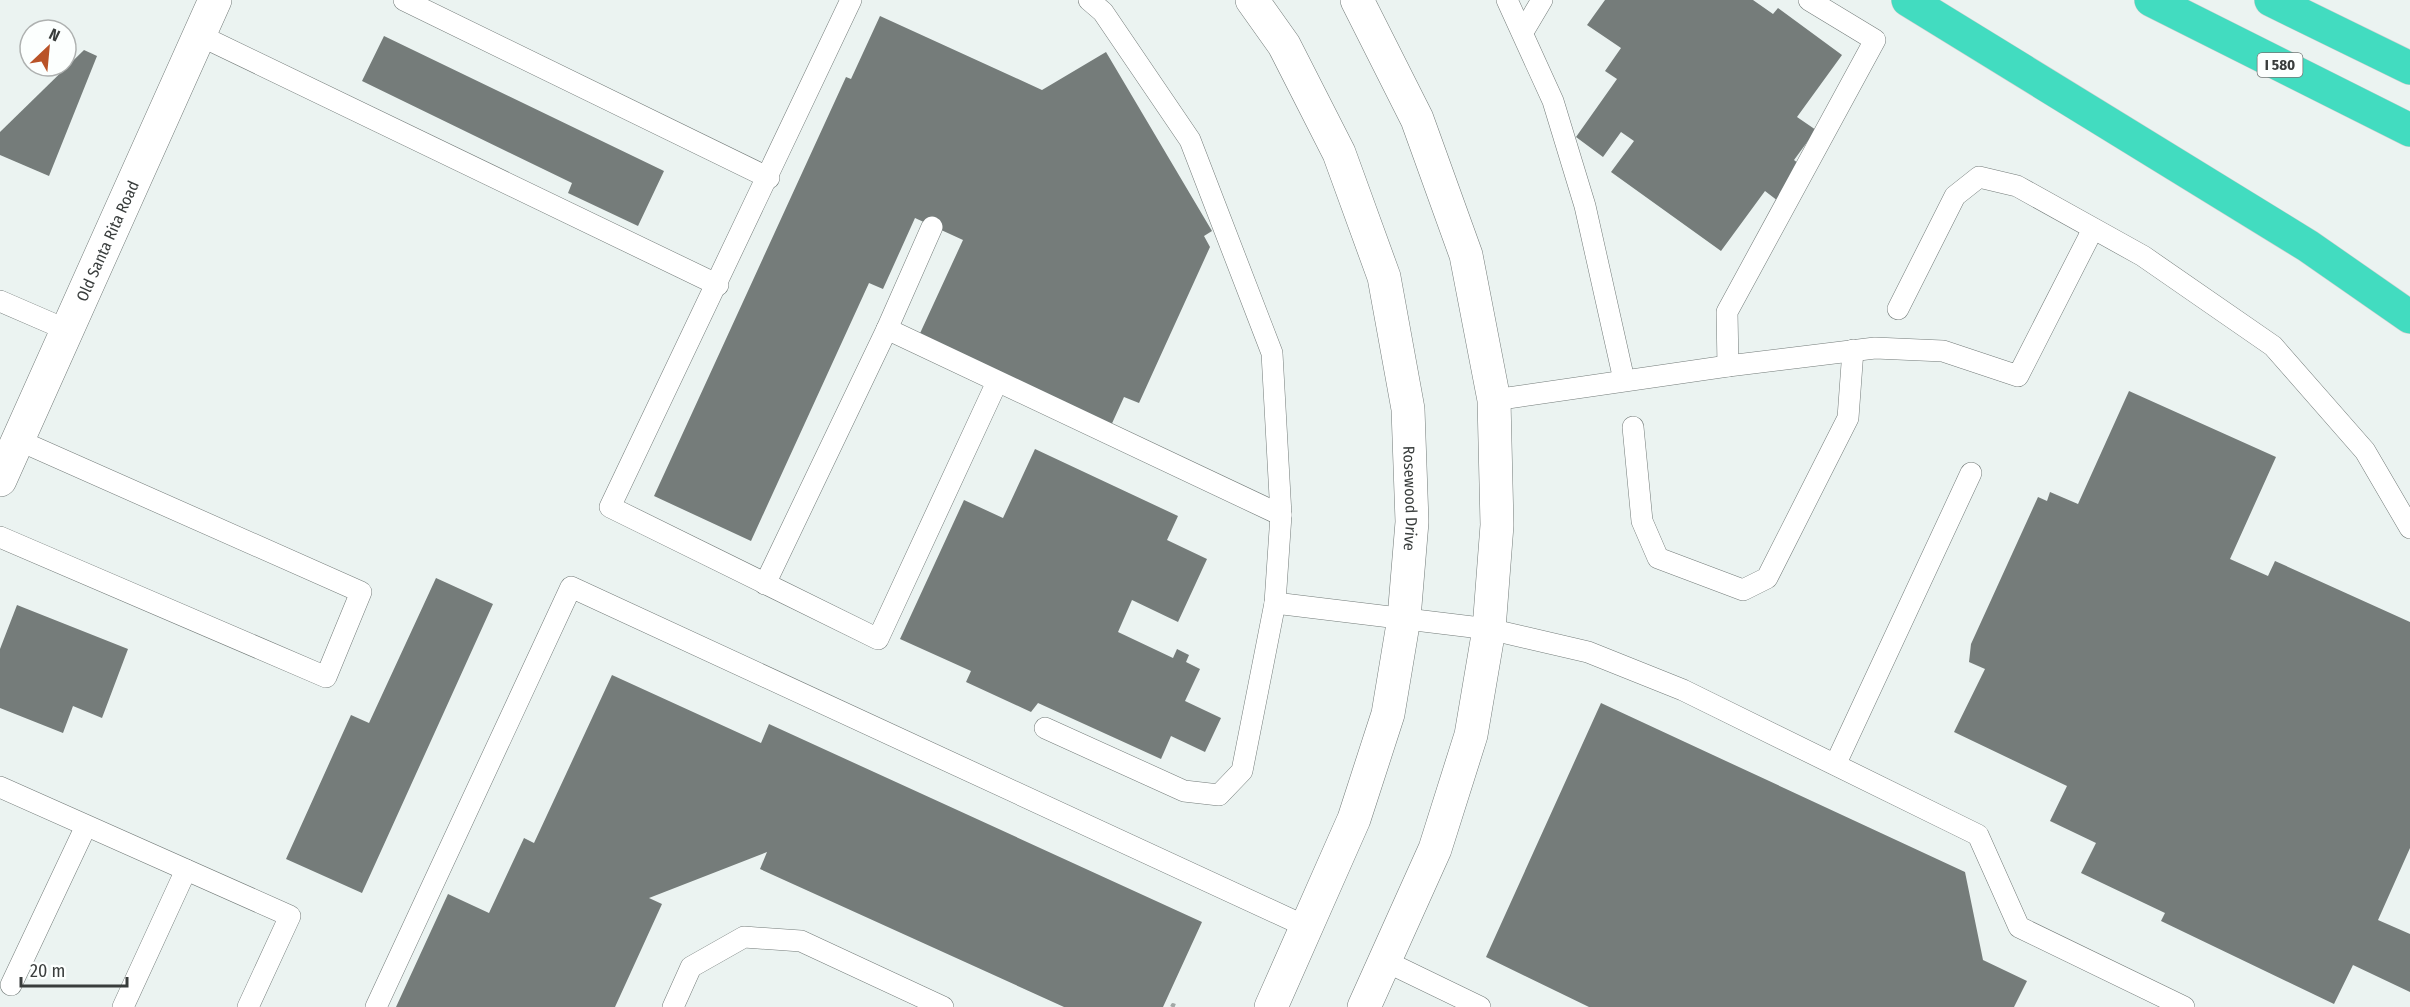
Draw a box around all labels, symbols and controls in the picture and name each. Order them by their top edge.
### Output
north arrow [18,18,78,78]
text: N [46,24,63,46]
road number: I 580 [2258,53,2302,77]
street label: Old Santa Rita Road [72,178,142,304]
street label: Rosewood Drive [1400,446,1422,552]
scale bar [21,950,128,988]
text: 20 m [30,960,65,982]

